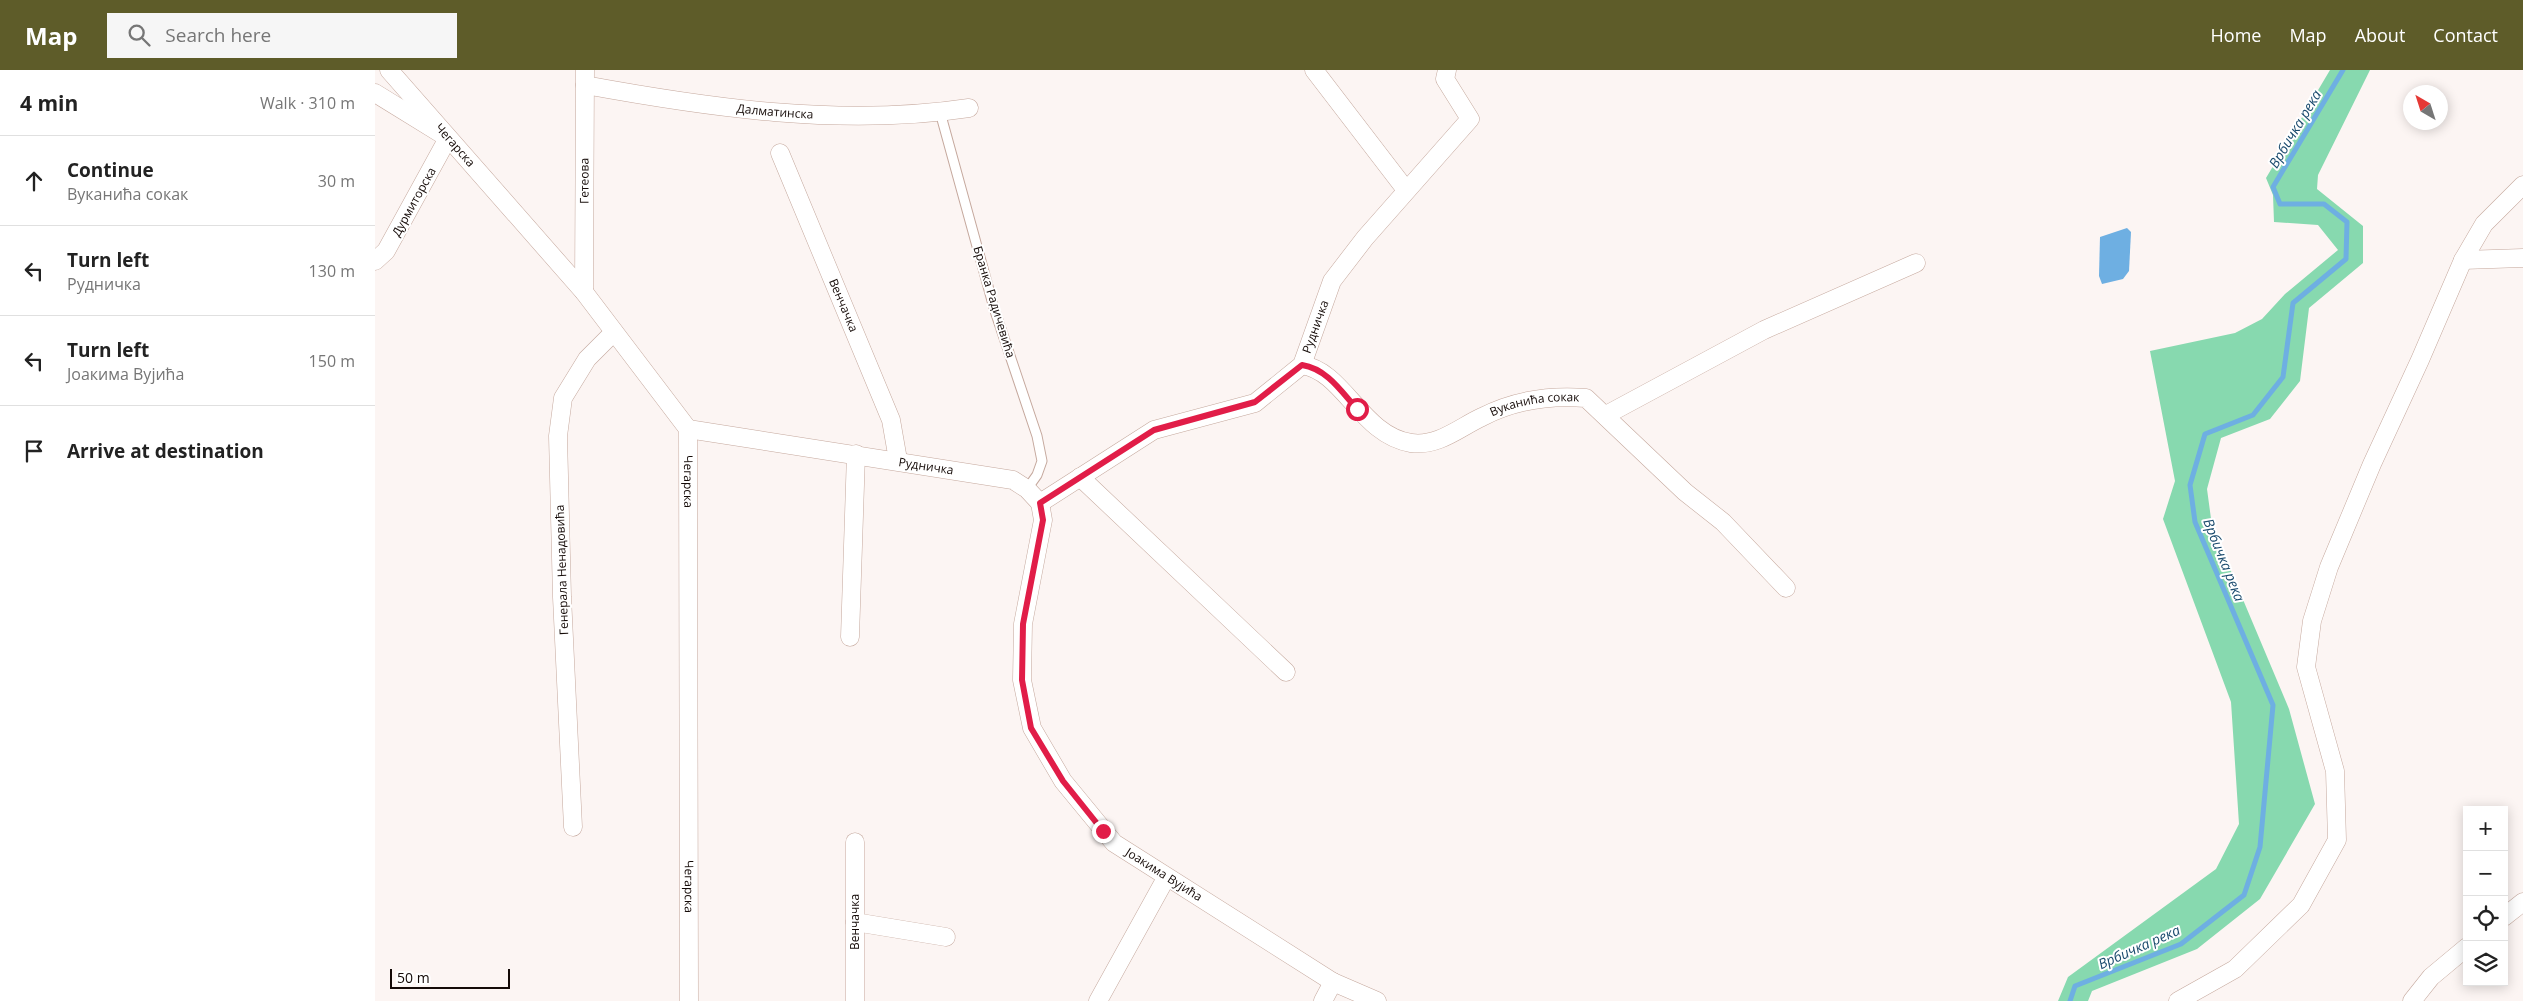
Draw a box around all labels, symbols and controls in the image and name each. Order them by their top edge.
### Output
search box [107,13,457,58]
text: Map [25,19,77,52]
icon: search [125,21,153,49]
text: Search here [165,22,271,48]
text: Home [2211,23,2261,47]
text: Map [2289,23,2327,47]
text: About [2355,23,2405,47]
text: Contact [2433,23,2498,47]
north arrow [2403,85,2448,130]
water label: Врбичка река [2264,86,2325,171]
text: 4 min [20,89,78,117]
text: Walk · 310 m [260,92,355,114]
street label: Далматинска [736,99,814,123]
street label: Чегарска [432,119,479,170]
text: Continue [67,157,154,183]
street label: Гетеова [575,158,593,204]
street label: Дурмиторска [388,164,440,239]
icon: ahead [20,167,48,195]
text: 30 m [318,170,355,192]
text: Вуканића сокак [67,183,188,205]
street label: Бранка Радичевића [969,244,1020,360]
text: Turn left [67,247,149,273]
icon: left [20,257,48,285]
text: 130 m [309,260,355,282]
text: Рудничка [67,273,141,295]
street label: Венчачка [825,276,862,334]
street label: Рудничка [1298,298,1333,356]
text: Turn left [67,337,149,363]
icon: left [20,347,48,375]
text: 150 m [309,350,355,372]
text: Јоакима Вујића [67,363,184,385]
street label: Вуканића сокак [1487,388,1581,420]
route start [1346,398,1369,421]
icon: arrive [20,437,48,465]
text: Arrive at destination [67,438,264,464]
street label: Рудничка [897,453,955,479]
street label: Чегарска [680,455,697,508]
street label: Генерала Ненадовића [551,505,572,636]
water label: Врбичка река [2199,515,2250,604]
map controls [2463,806,2508,986]
button: + [2463,806,2508,851]
route end [1092,820,1115,843]
street label: Јоакима Вујића [1122,843,1206,905]
button: − [2463,851,2508,896]
street label: Чегарска [681,860,698,913]
street label: Венчачка [846,894,863,950]
button: locate [2463,896,2508,941]
water label: Врбичка река [2095,920,2183,973]
button: layers [2463,941,2508,986]
scale bar [390,966,510,989]
text: 50 m [397,968,430,987]

